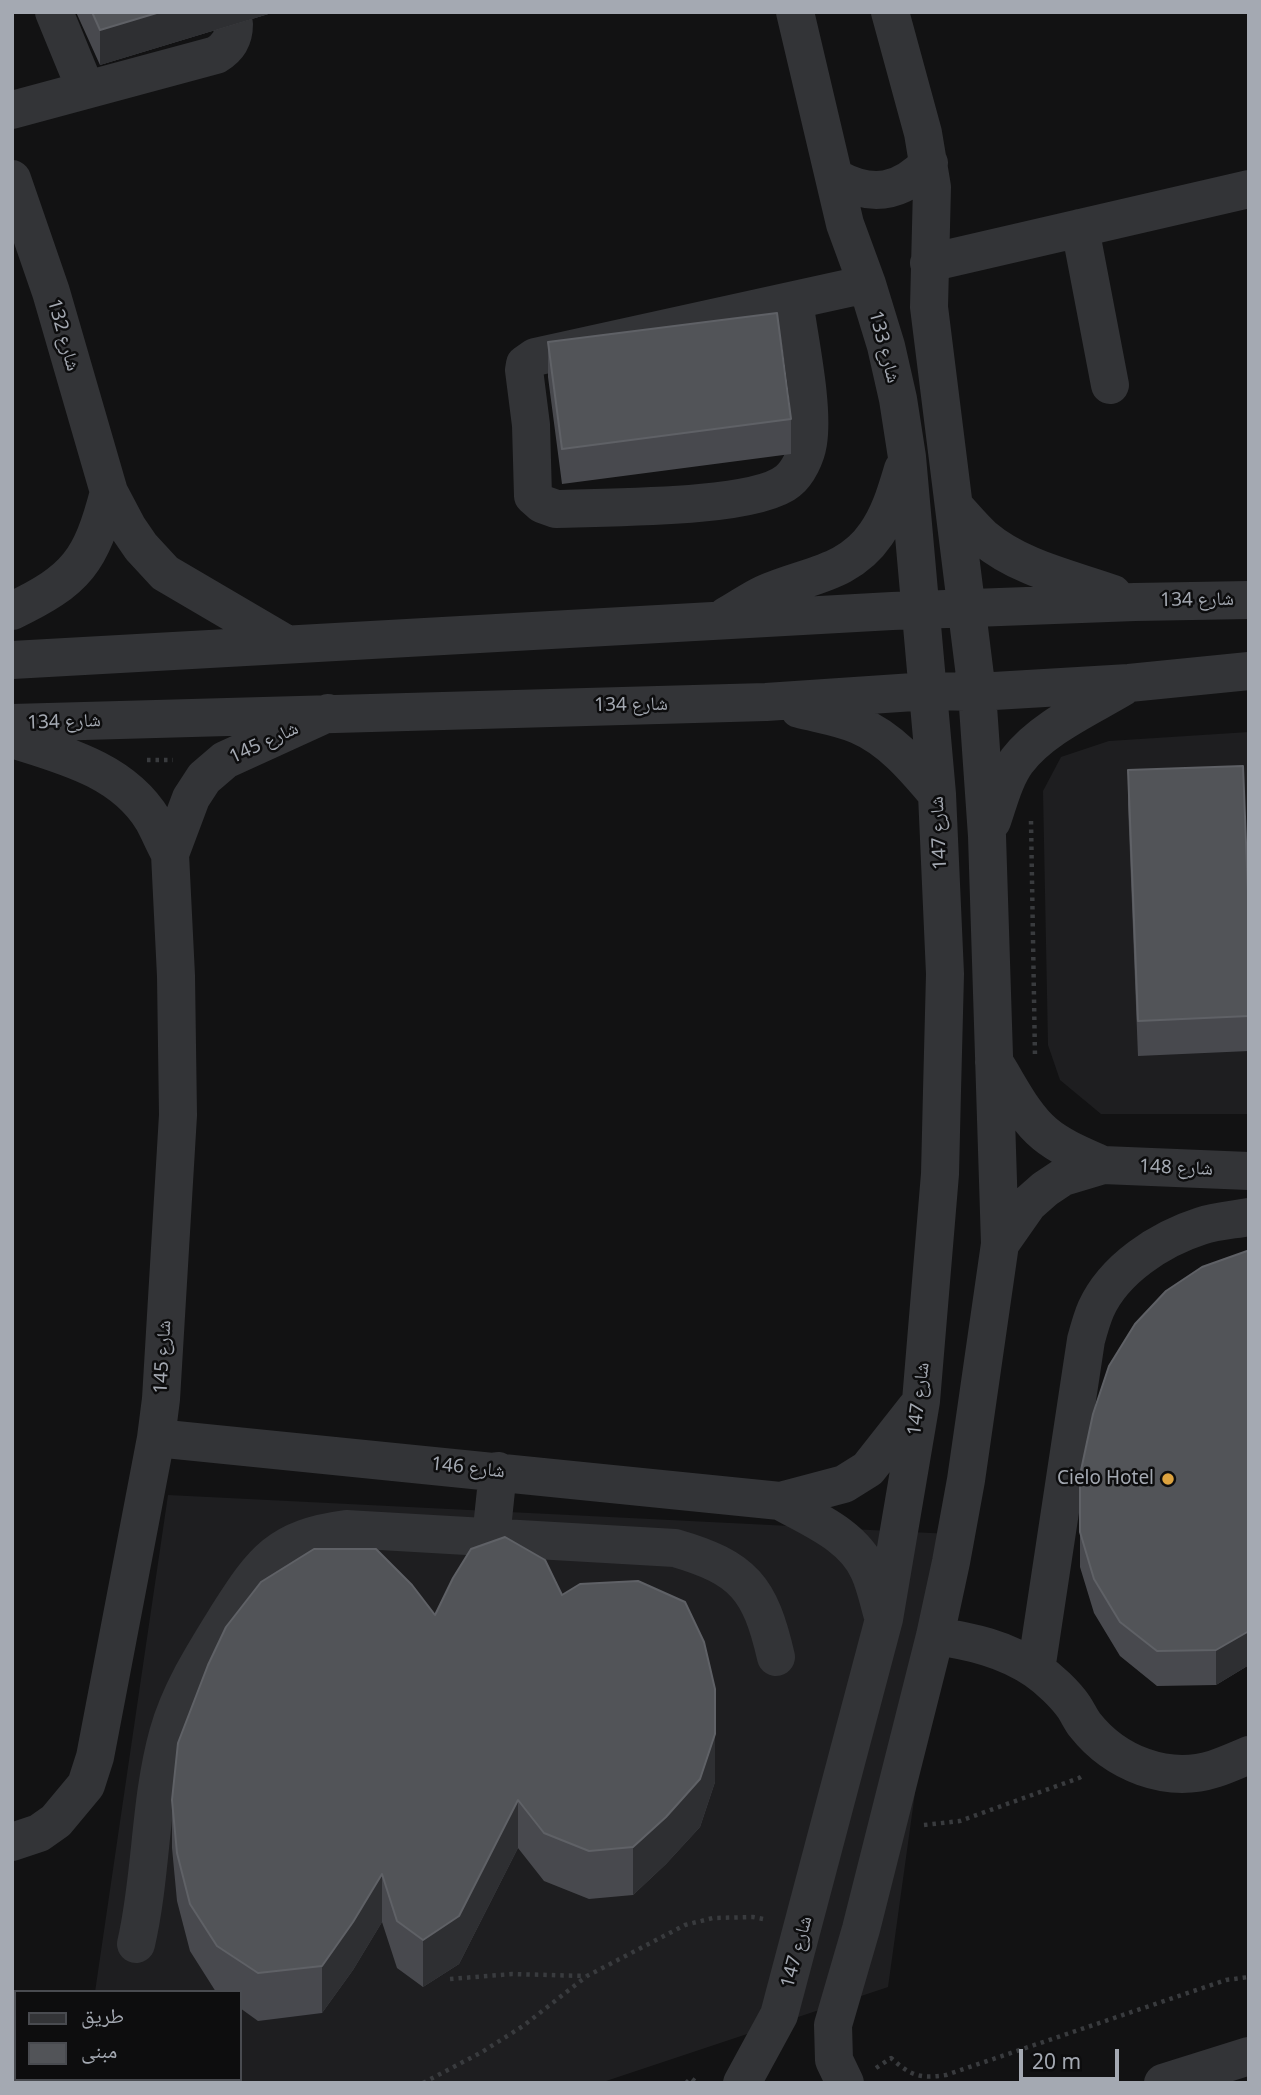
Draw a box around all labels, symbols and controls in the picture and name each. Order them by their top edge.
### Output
street label: شارع 132 [42,296,84,374]
street label: شارع 133 [863,308,905,386]
street label: شارع 134 [1160,588,1234,612]
street label: شارع 134 [594,693,668,717]
street label: شارع 134 [27,709,101,735]
street label: شارع 145 [226,717,302,769]
street label: شارع 147 [926,796,952,870]
street label: شارع 148 [1139,1155,1213,1181]
street label: شارع 145 [150,1320,176,1394]
street label: شارع 147 [903,1361,935,1437]
street label: شارع 146 [430,1453,506,1483]
place label: Cielo Hotel [1057,1468,1154,1490]
marker: Cielo Hotel [1160,1471,1176,1487]
street label: شارع 147 [776,1913,818,1991]
legend [14,1990,242,2081]
text: طريق [81,2001,124,2029]
text: مبنى [81,2036,117,2064]
scale bar [1023,2036,1123,2080]
text: 20 m [1032,2047,1081,2075]

